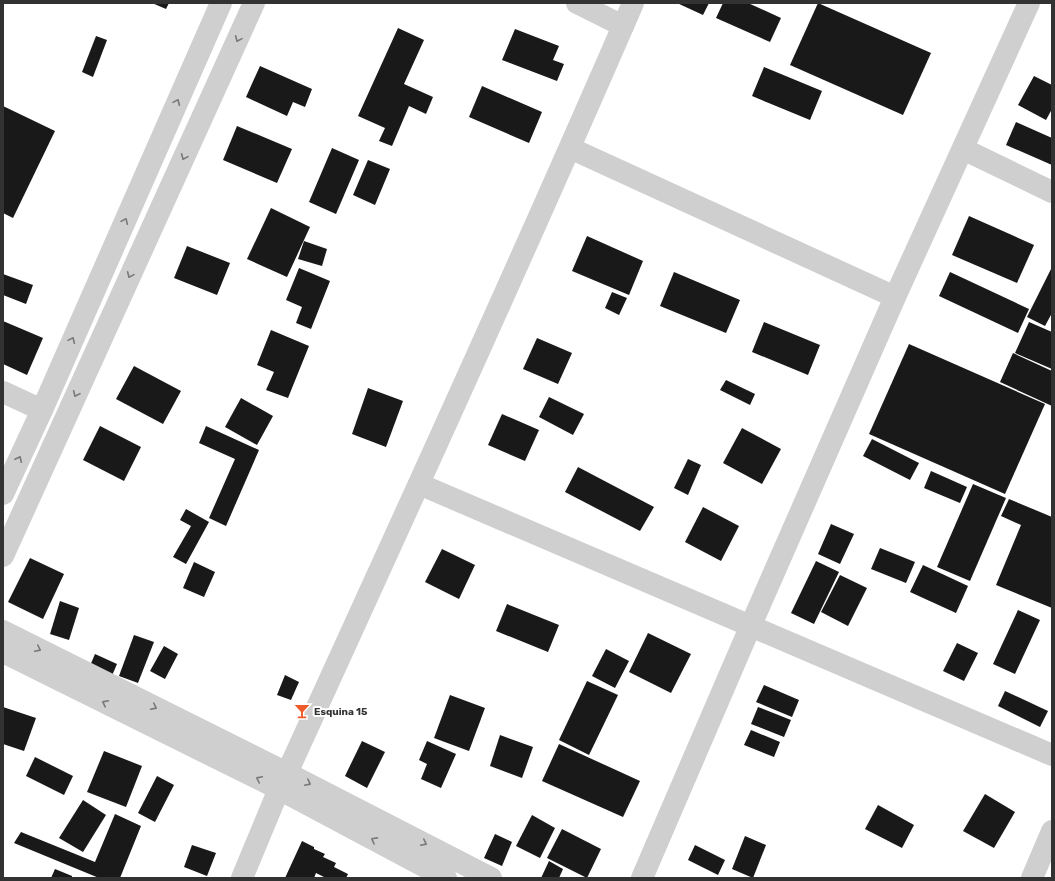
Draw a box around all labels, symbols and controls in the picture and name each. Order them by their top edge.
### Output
one-way arrow [234,35,242,42]
one-way arrow [172,99,180,107]
one-way arrow [181,153,189,160]
one-way arrow [120,218,128,226]
one-way arrow [127,271,135,279]
one-way arrow [68,337,76,344]
one-way arrow [73,390,81,397]
one-way arrow [14,455,22,463]
one-way arrow [34,644,41,652]
one-way arrow [102,700,109,708]
one-way arrow [150,702,158,709]
bar icon: Esquina 15 [293,702,311,720]
place label: Esquina 15 [314,706,368,718]
one-way arrow [256,776,263,784]
one-way arrow [304,779,311,786]
one-way arrow [371,837,378,845]
one-way arrow [420,838,427,846]

